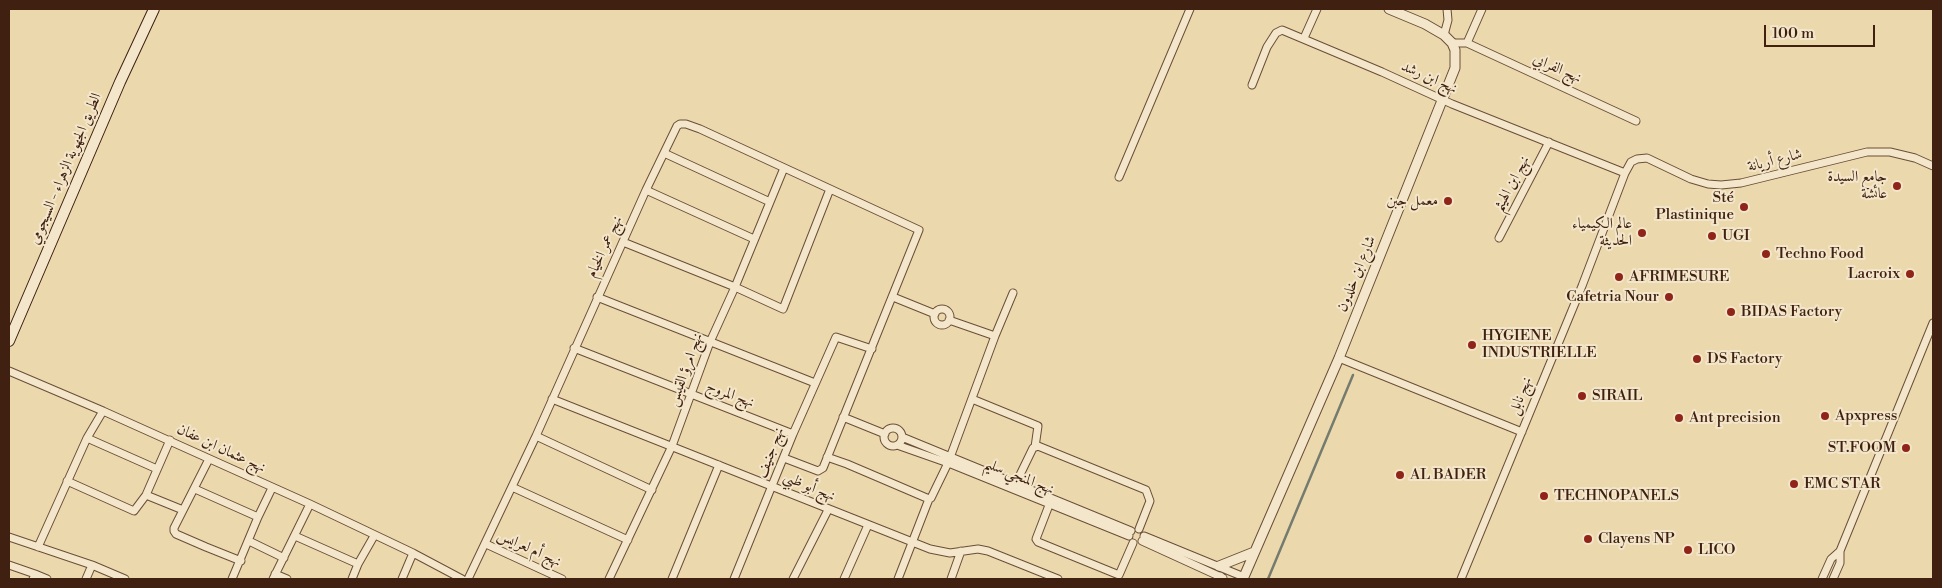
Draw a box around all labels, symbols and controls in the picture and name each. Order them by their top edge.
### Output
scale bar [1767,15,1878,47]
text: 100 m [1772,24,1814,43]
street label: نهج الفرابي [1530,50,1584,88]
street label: نهج ابن رشد [1398,58,1460,98]
street label: الطريق الجهوية الزهراء - السيجومي [26,91,106,247]
street label: شارع أريانة [1746,146,1804,176]
street label: نهج ابن الهيثم [1490,153,1534,215]
place label: جامع السيدة عائشة [1827,168,1887,203]
marker: جامع السيدة عائشة [1891,180,1903,192]
place label: Sté Plastinique [1655,189,1734,224]
place label: معمل جبن [1386,192,1438,210]
marker: معمل جبن [1442,195,1454,207]
marker: Sté Plastinique [1738,201,1750,213]
street label: نهج عمر الخيام [583,213,627,281]
place label: عالم الكيمياء الحديثة [1572,215,1632,250]
marker: عالم الكيمياء الحديثة [1636,227,1648,239]
place label: UGI [1722,227,1750,245]
marker: UGI [1706,230,1718,242]
street label: شارع ابن خلدون [1334,233,1380,315]
place label: Techno Food [1776,245,1864,263]
marker: Techno Food [1760,248,1772,260]
place label: Lacroix [1848,265,1900,283]
place label: AFRIMESURE [1629,268,1729,286]
marker: Lacroix [1904,268,1916,280]
marker: AFRIMESURE [1613,271,1625,283]
place label: Cafetria Nour [1566,288,1659,306]
marker: Cafetria Nour [1663,291,1675,303]
place label: BIDAS Factory [1741,303,1842,321]
marker: BIDAS Factory [1725,306,1737,318]
place label: HYGIENE INDUSTRIELLE [1482,327,1597,362]
street label: نهج امرؤ القيس [664,331,708,409]
marker: HYGIENE INDUSTRIELLE [1466,339,1478,351]
place label: DS Factory [1707,350,1782,368]
marker: DS Factory [1691,353,1703,365]
street label: نهج نابل [1505,374,1537,418]
street label: نهج المروج [703,378,757,412]
place label: SIRAIL [1592,387,1642,405]
marker: SIRAIL [1576,390,1588,402]
place label: Apxpress [1835,407,1897,425]
place label: Ant precision [1689,409,1781,427]
marker: Apxpress [1819,410,1831,422]
marker: Ant precision [1673,412,1685,424]
street label: نهج عثمان ابن عفان [174,421,268,477]
street label: نهج جنيف [753,425,789,481]
place label: ST.FOOM [1828,439,1896,457]
marker: ST.FOOM [1900,442,1912,454]
street label: نهج المنجي سليم [981,455,1057,499]
place label: AL BADER [1410,466,1486,484]
street label: نهج أبو ظبي [780,468,838,506]
marker: AL BADER [1394,469,1406,481]
place label: EMC STAR [1804,475,1880,493]
marker: EMC STAR [1788,478,1800,490]
place label: TECHNOPANELS [1554,487,1679,505]
marker: TECHNOPANELS [1538,490,1550,502]
street label: نهج أم لعرايس [494,526,564,572]
place label: Clayens NP [1598,530,1675,548]
marker: Clayens NP [1582,533,1594,545]
place label: LICO [1698,541,1736,559]
marker: LICO [1682,544,1694,556]

